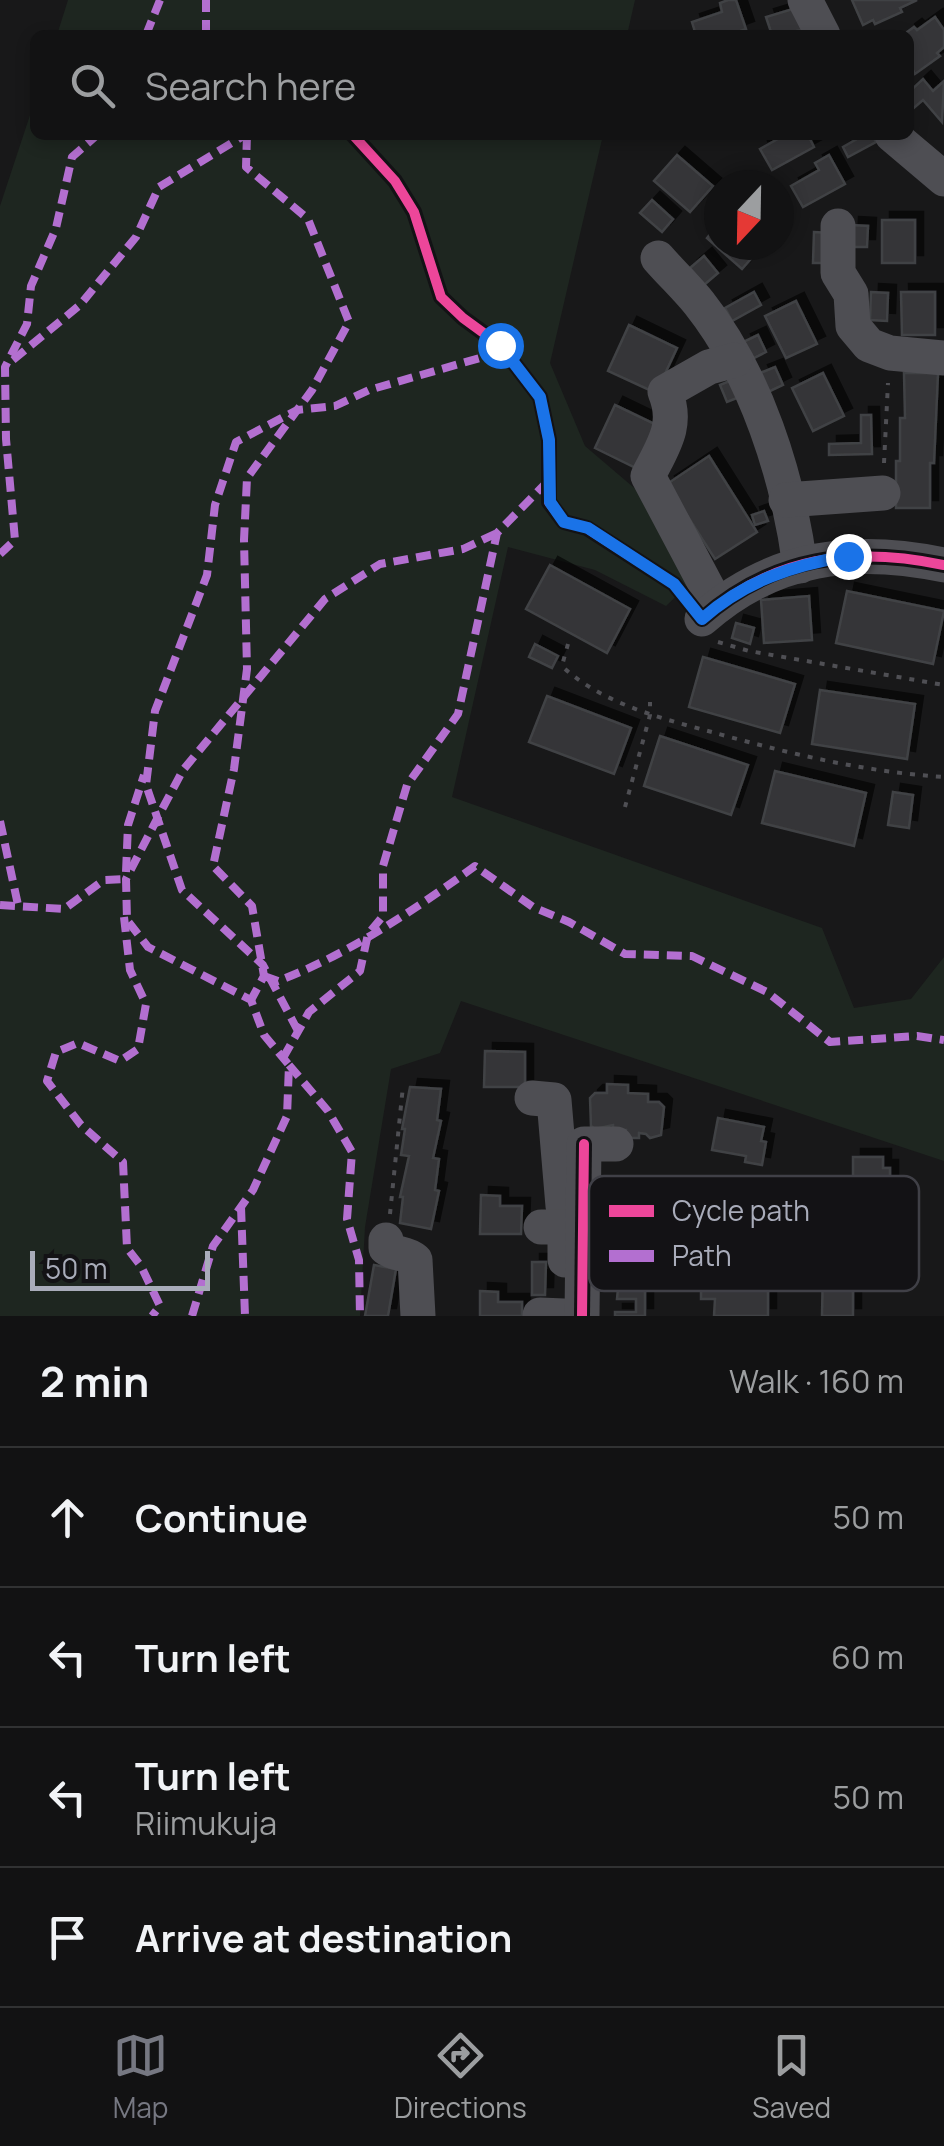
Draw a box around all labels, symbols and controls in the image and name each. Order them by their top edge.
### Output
search box [30,30,914,140]
icon: search [65,58,120,113]
text: Search here [145,59,356,111]
north arrow [704,170,794,260]
route start [478,323,524,369]
route end [826,534,872,580]
legend [589,1176,919,1291]
text: Cycle path [672,1191,810,1229]
text: Path [672,1236,732,1274]
scale bar [30,1246,210,1290]
text: 50 m [45,1249,108,1287]
text: 2 min [40,1352,149,1410]
text: Walk · 160 m [729,1359,904,1403]
icon: ahead [40,1490,95,1545]
text: Continue [135,1491,308,1543]
text: 50 m [832,1495,904,1539]
icon: left [40,1630,95,1685]
text: Turn left [135,1631,291,1683]
text: 60 m [831,1635,904,1679]
text: Turn left [135,1749,291,1801]
icon: left [40,1770,95,1825]
text: 50 m [832,1775,904,1819]
text: Riimukuja [135,1801,277,1845]
icon: arrive [40,1910,95,1965]
text: Arrive at destination [135,1911,512,1963]
tab: Map [113,2028,168,2126]
tab: Directions [394,2028,527,2126]
tab: Saved [752,2028,831,2126]

